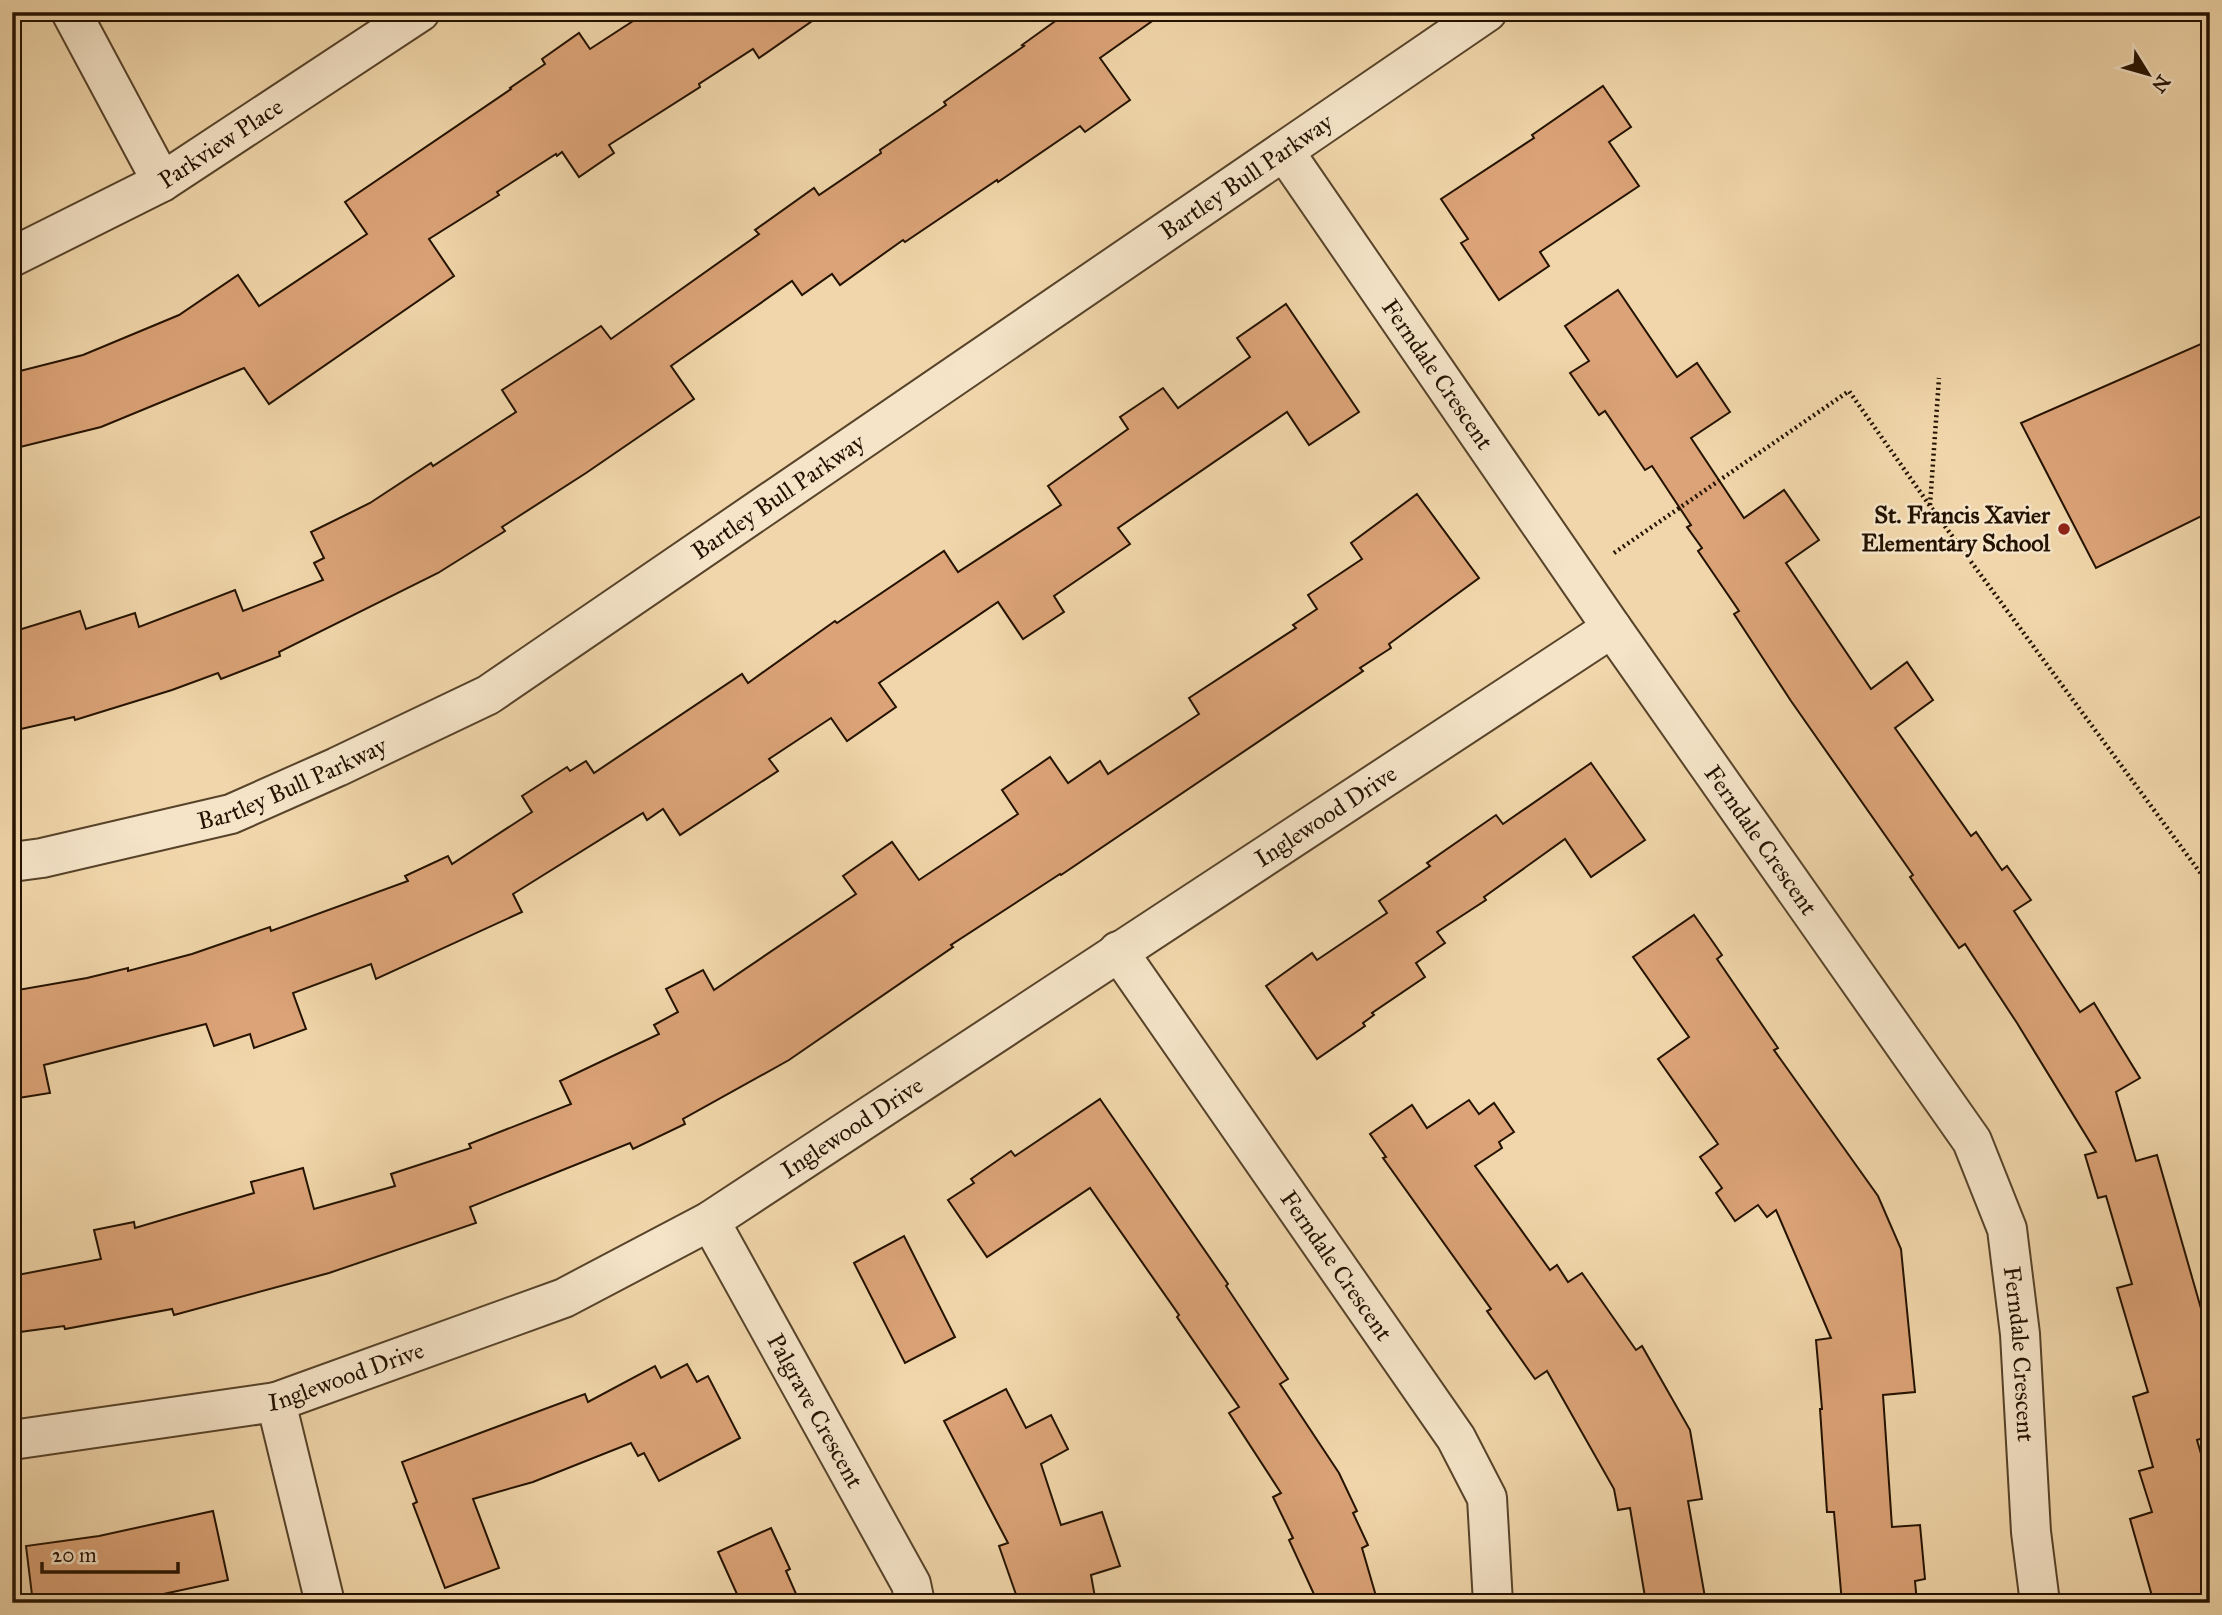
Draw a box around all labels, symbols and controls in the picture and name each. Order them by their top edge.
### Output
north arrow [2114,38,2184,108]
text: N [2147,71,2175,97]
street label: Parkview Place [153,91,289,195]
street label: Bartley Bull Parkway [1154,106,1339,246]
street label: Ferndale Crescent [1375,293,1500,456]
street label: Bartley Bull Parkway [686,427,871,566]
place label: St. Francis Xavier Elementary School [1861,500,2051,558]
marker: St. Francis Xavier Elementary School [2056,521,2072,537]
street label: Bartley Bull Parkway [195,730,392,836]
street label: Inglewood Drive [1249,759,1403,874]
street label: Ferndale Crescent [1698,759,1824,921]
street label: Inglewood Drive [775,1070,929,1185]
street label: Ferndale Crescent [1274,1185,1399,1347]
street label: Ferndale Crescent [1997,1264,2041,1443]
street label: Palgrave Crescent [760,1328,870,1494]
street label: Inglewood Drive [266,1335,428,1418]
scale bar [42,1531,178,1575]
text: 20 m [52,1542,97,1568]

